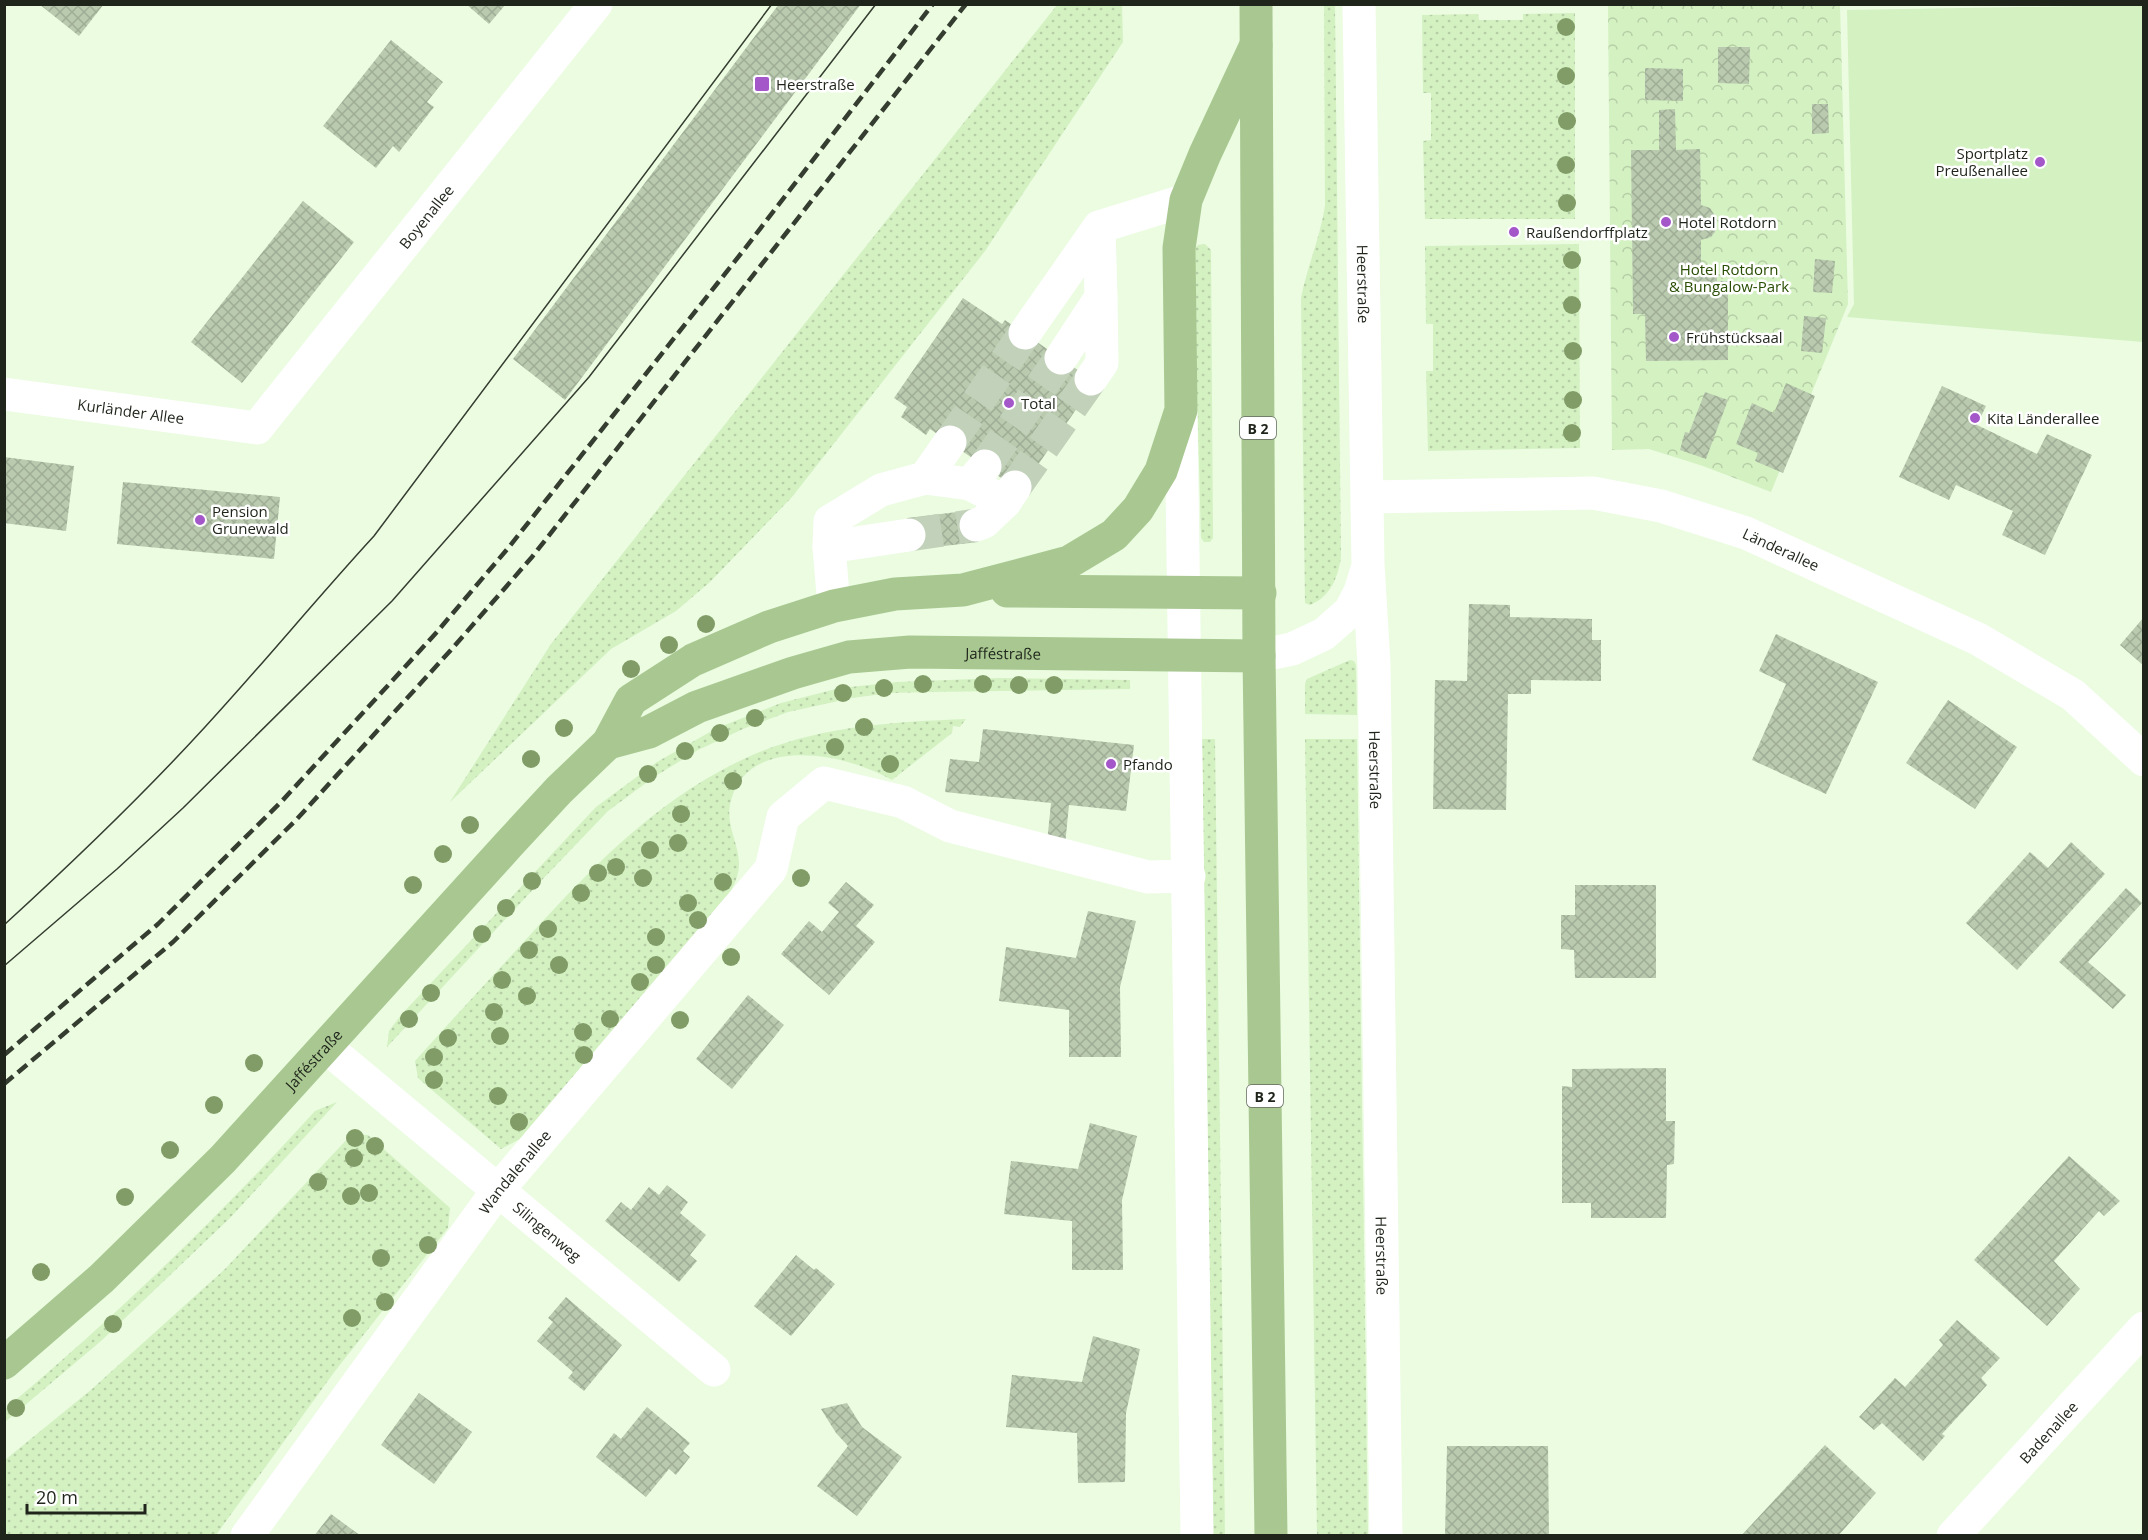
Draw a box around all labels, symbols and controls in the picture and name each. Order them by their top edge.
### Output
place label: Heerstraße [776,74,855,94]
marker: Heerstraße [753,75,771,93]
place label: Sportplatz Preußenallee [1936,143,2028,180]
marker: Sportplatz Preußenallee [2033,155,2047,169]
street label: Boyenallee [394,180,458,253]
place label: Hotel Rotdorn [1678,212,1777,232]
marker: Hotel Rotdorn [1659,215,1673,229]
place label: Raußendorffplatz [1526,222,1648,242]
marker: Raußendorffplatz [1507,225,1521,239]
street label: Heerstraße [1353,244,1374,324]
park label: Hotel Rotdorn & Bungalow-Park [1669,259,1789,296]
place label: Frühstücksaal [1686,327,1783,347]
marker: Frühstücksaal [1667,330,1681,344]
place label: Total [1021,393,1056,413]
street label: Kurländer Allee [76,394,185,428]
marker: Total [1002,396,1016,410]
place label: Kita Länderallee [1987,408,2099,428]
marker: Kita Länderallee [1968,411,1982,425]
road number: B 2 [1240,417,1276,439]
place label: Pension Grunewald [212,501,289,538]
marker: Pension Grunewald [193,513,207,527]
street label: Länderallee [1740,523,1822,575]
street label: Jafféstraße [963,643,1041,664]
street label: Heerstraße [1365,730,1386,809]
place label: Pfando [1123,754,1173,774]
marker: Pfando [1104,757,1118,771]
street label: Jafféstraße [279,1025,346,1096]
road number: B 2 [1247,1085,1283,1107]
street label: Wandalenallee [474,1126,555,1218]
street label: Silingenweg [509,1197,586,1265]
street label: Heerstraße [1372,1216,1393,1295]
street label: Badenallee [2015,1397,2082,1468]
scale bar [27,1477,146,1515]
text: 20 m [36,1485,78,1509]

